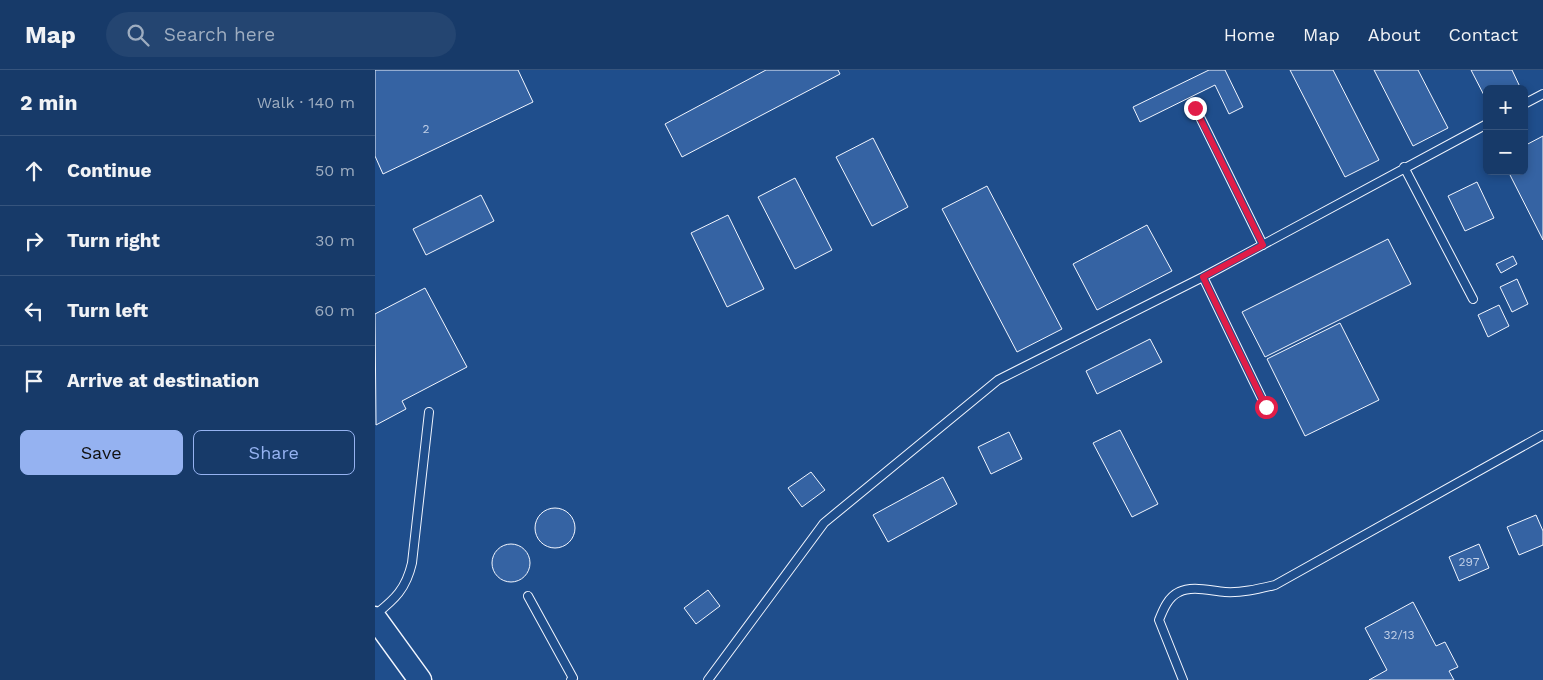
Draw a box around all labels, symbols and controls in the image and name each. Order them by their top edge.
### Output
search box [106,12,456,57]
text: Map [25,21,76,49]
icon: search [124,21,152,49]
text: Search here [164,23,275,46]
text: Home [1224,24,1275,45]
text: Map [1303,24,1340,45]
text: About [1368,24,1420,45]
text: Contact [1448,24,1518,45]
map controls [1483,85,1528,175]
button: + [1483,85,1528,130]
text: 2 min [20,90,77,115]
text: Walk · 140 m [257,93,355,112]
route end [1184,97,1207,120]
house number: 2 [423,122,430,136]
button: − [1483,130,1528,175]
icon: ahead [20,157,48,185]
text: Continue [67,159,151,182]
text: 50 m [315,161,355,180]
icon: right [20,227,48,255]
text: Turn right [67,229,160,252]
text: 30 m [315,231,355,250]
icon: left [20,297,48,325]
text: Turn left [67,299,148,322]
text: 60 m [315,301,355,320]
icon: arrive [20,367,48,395]
text: Arrive at destination [67,369,259,392]
route start [1255,396,1278,419]
button: Save [20,430,183,475]
button: Share [193,430,355,475]
house number: 297 [1459,555,1480,569]
house number: 32/13 [1384,628,1414,642]

